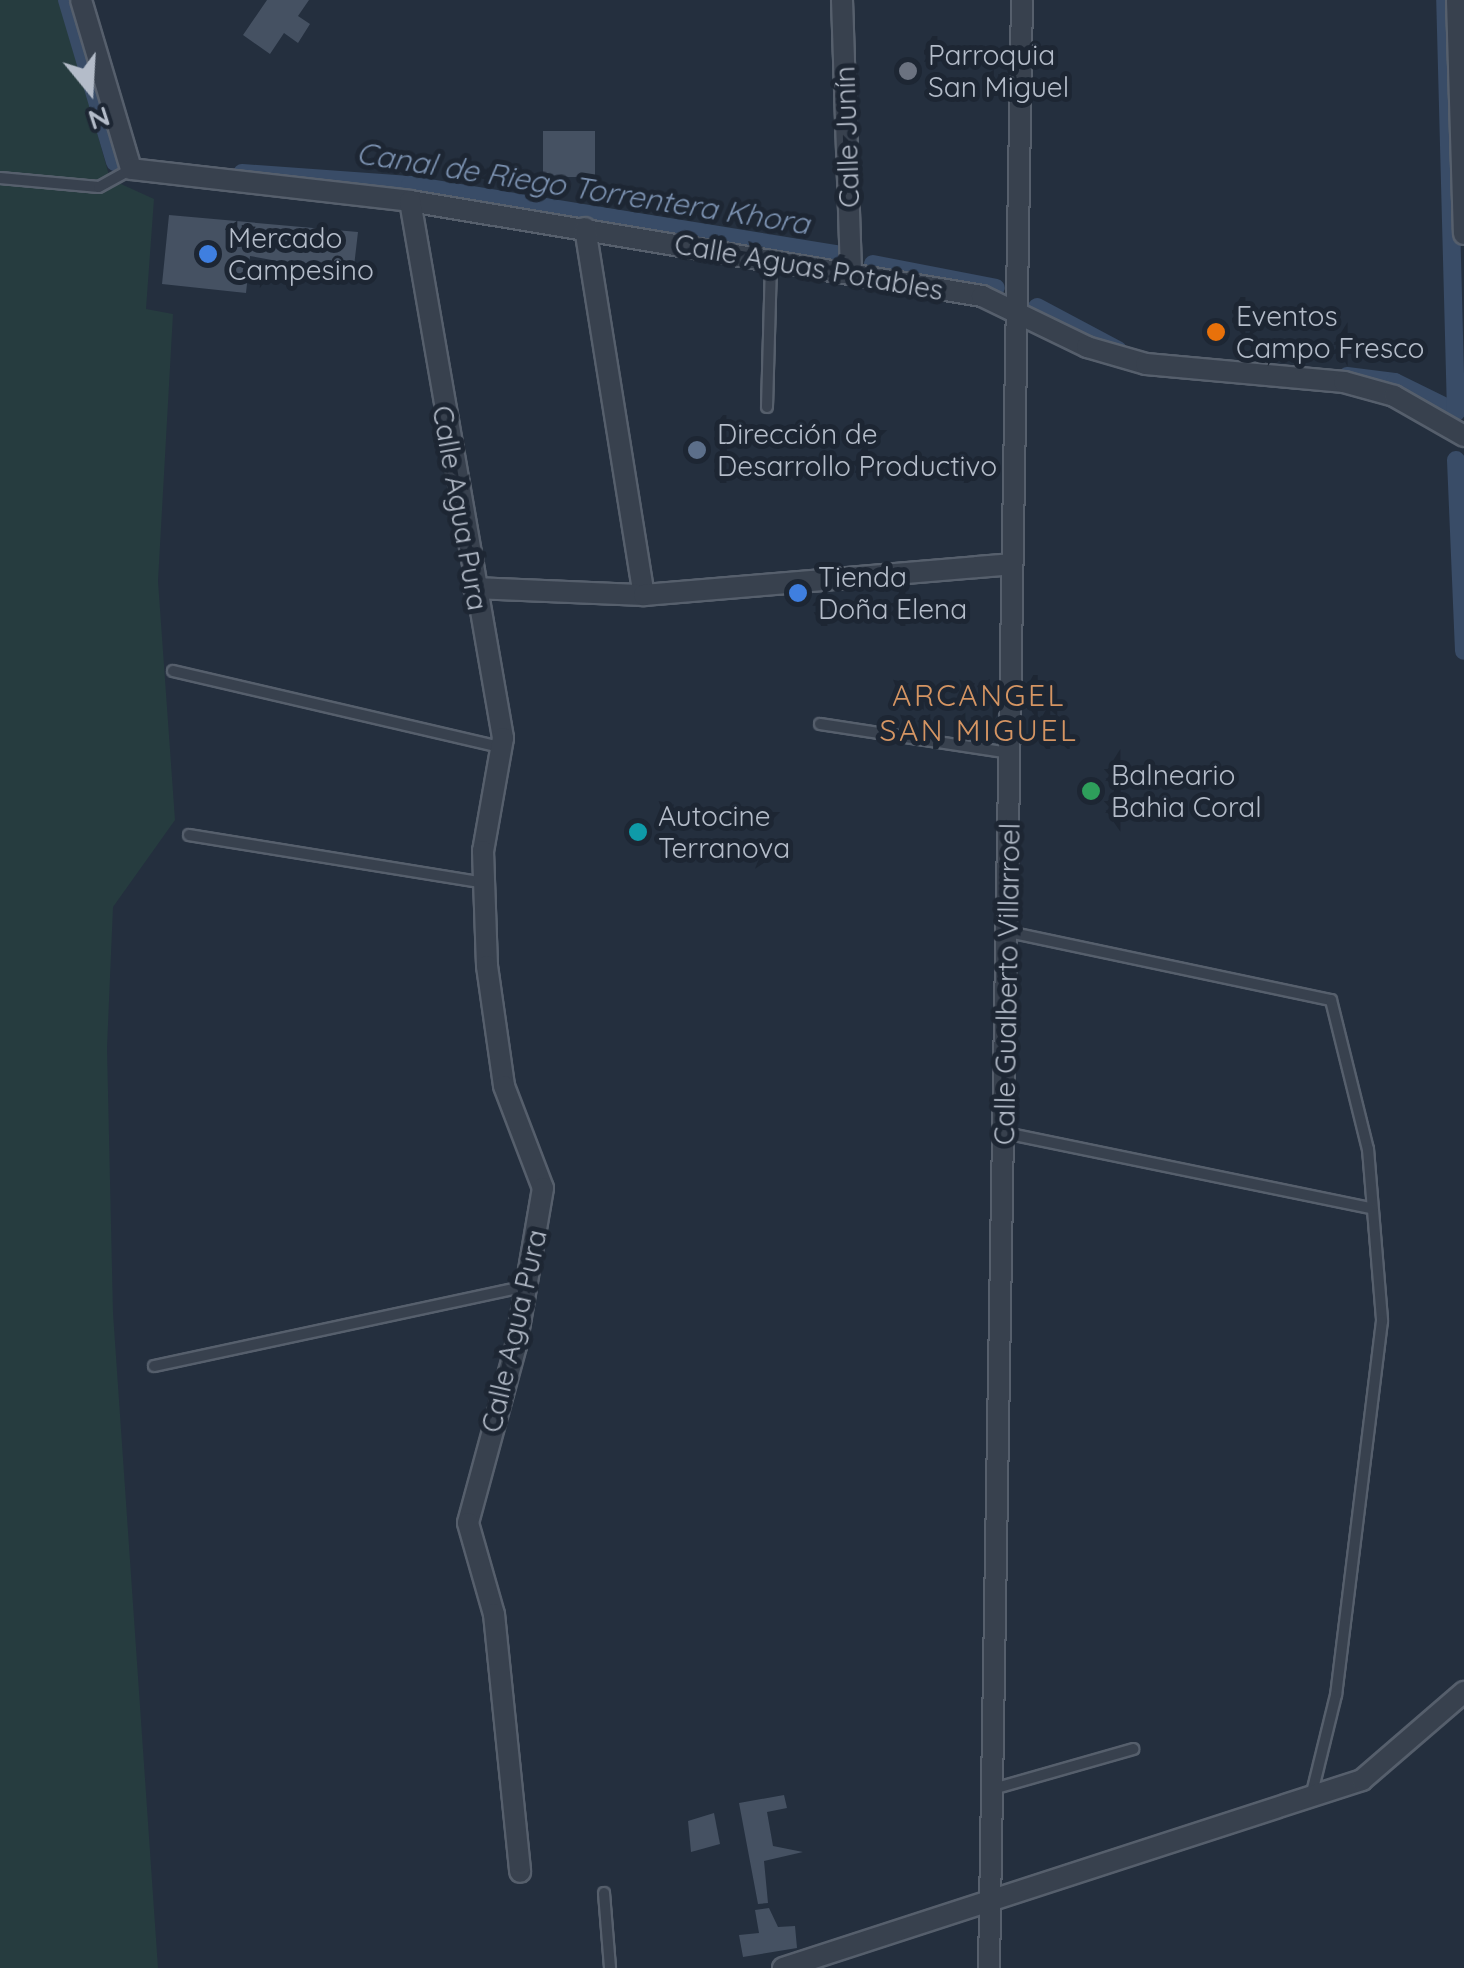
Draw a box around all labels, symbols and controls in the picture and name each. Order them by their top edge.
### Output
place label: Parroquia San Miguel [928,38,1069,104]
north arrow [40,40,140,140]
marker: Parroquia San Miguel [897,60,919,82]
street label: Calle Junín [828,66,866,208]
text: N [84,99,115,139]
water label: Canal de Riego Torrentera Khora [354,134,812,242]
place label: Mercado Campesino [228,221,374,287]
street label: Calle Aguas Potables [672,227,946,307]
marker: Mercado Campesino [197,243,219,265]
place label: Eventos Campo Fresco [1236,299,1424,365]
marker: Eventos Campo Fresco [1205,321,1227,343]
street label: Calle Agua Pura [425,403,495,613]
place label: Dirección de Desarrollo Productivo [717,417,997,483]
marker: Dirección de Desarrollo Productivo [686,439,708,461]
place label: Tienda Doña Elena [818,560,967,626]
marker: Tienda Doña Elena [787,582,809,604]
district label: ARCANGEL SAN MIGUEL [880,677,1078,748]
place label: Balneario Bahia Coral [1111,758,1262,824]
marker: Balneario Bahia Coral [1080,780,1102,802]
place label: Autocine Terranova [658,799,790,865]
marker: Autocine Terranova [627,821,649,843]
street label: Calle Gualberto Villarroel [987,823,1027,1145]
street label: Calle Agua Pura [474,1226,554,1436]

